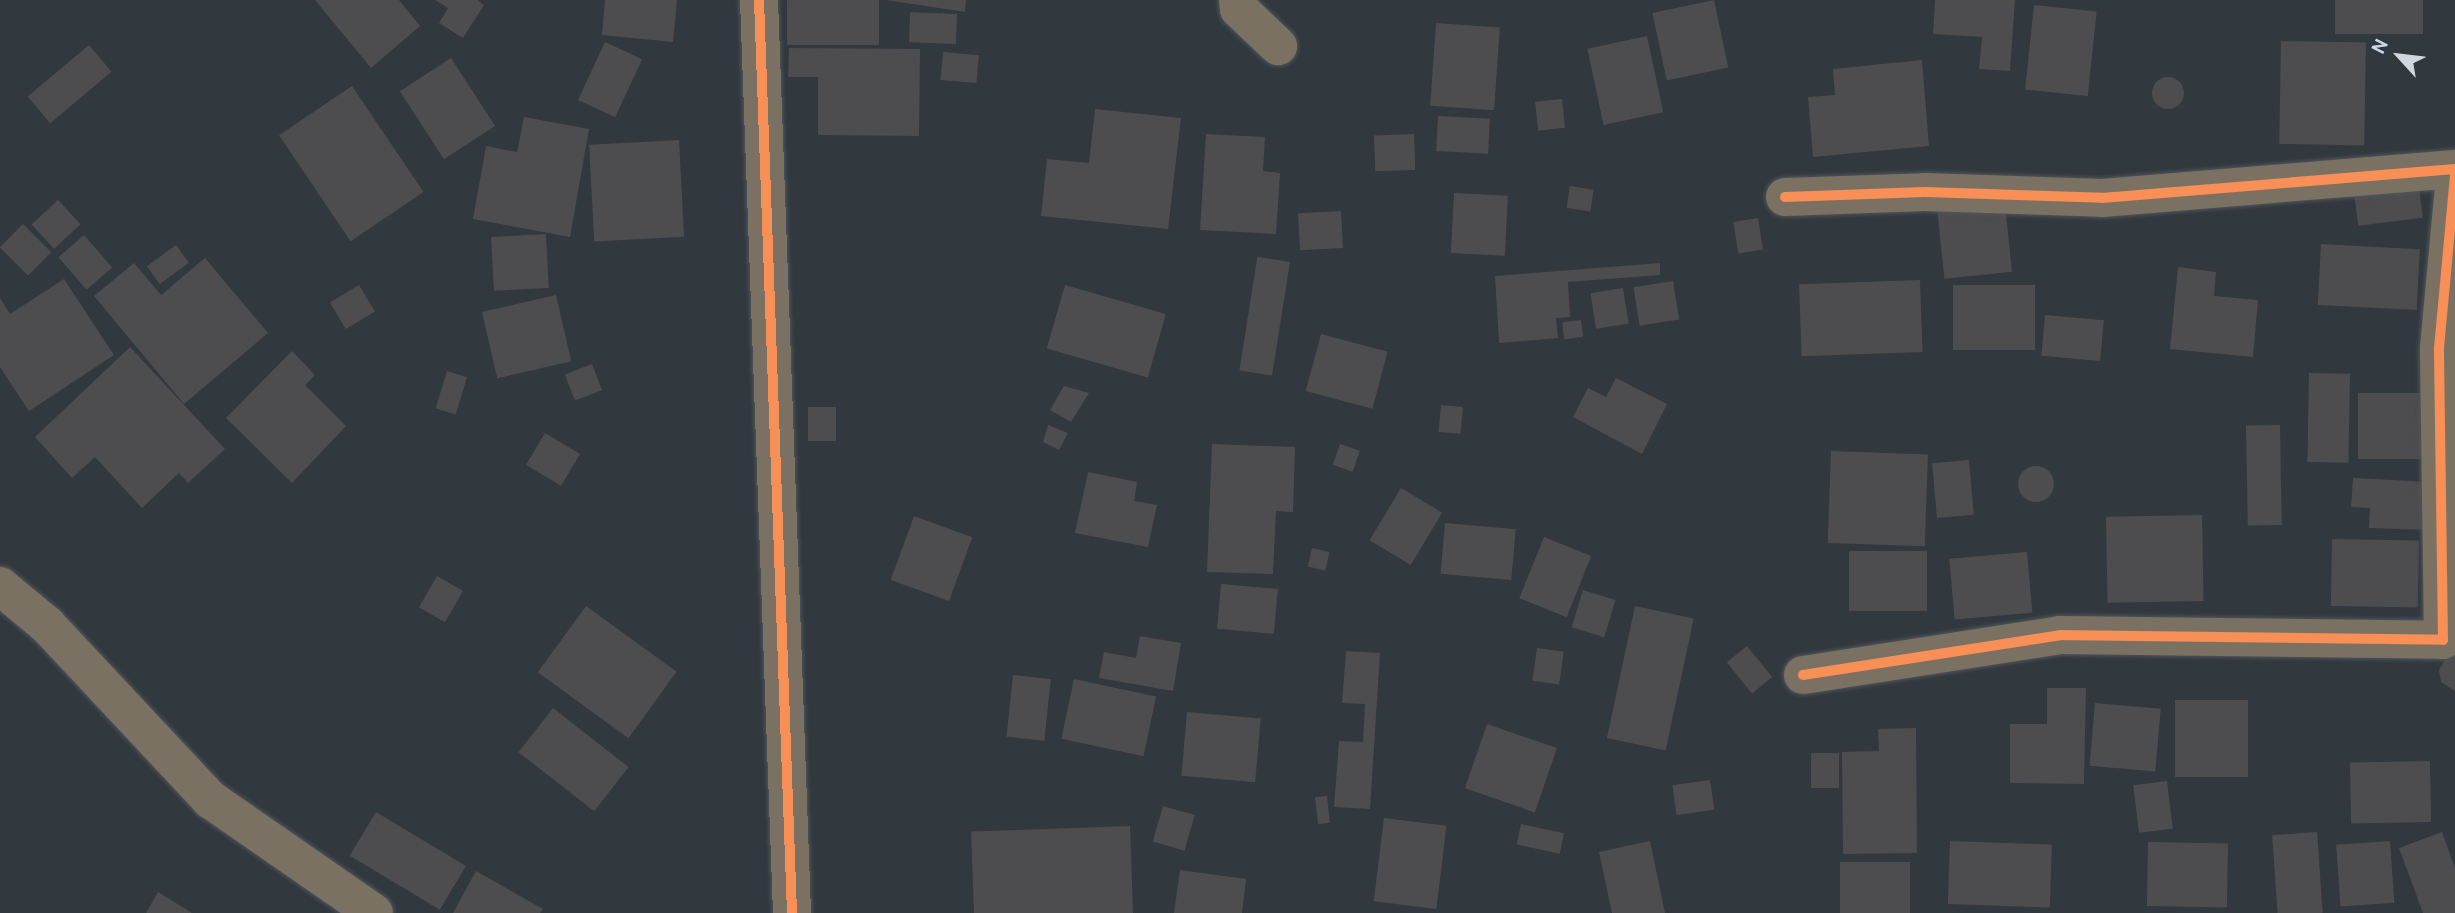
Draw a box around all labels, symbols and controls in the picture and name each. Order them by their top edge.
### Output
north arrow [2364,21,2434,91]
text: N [2367,35,2393,57]

